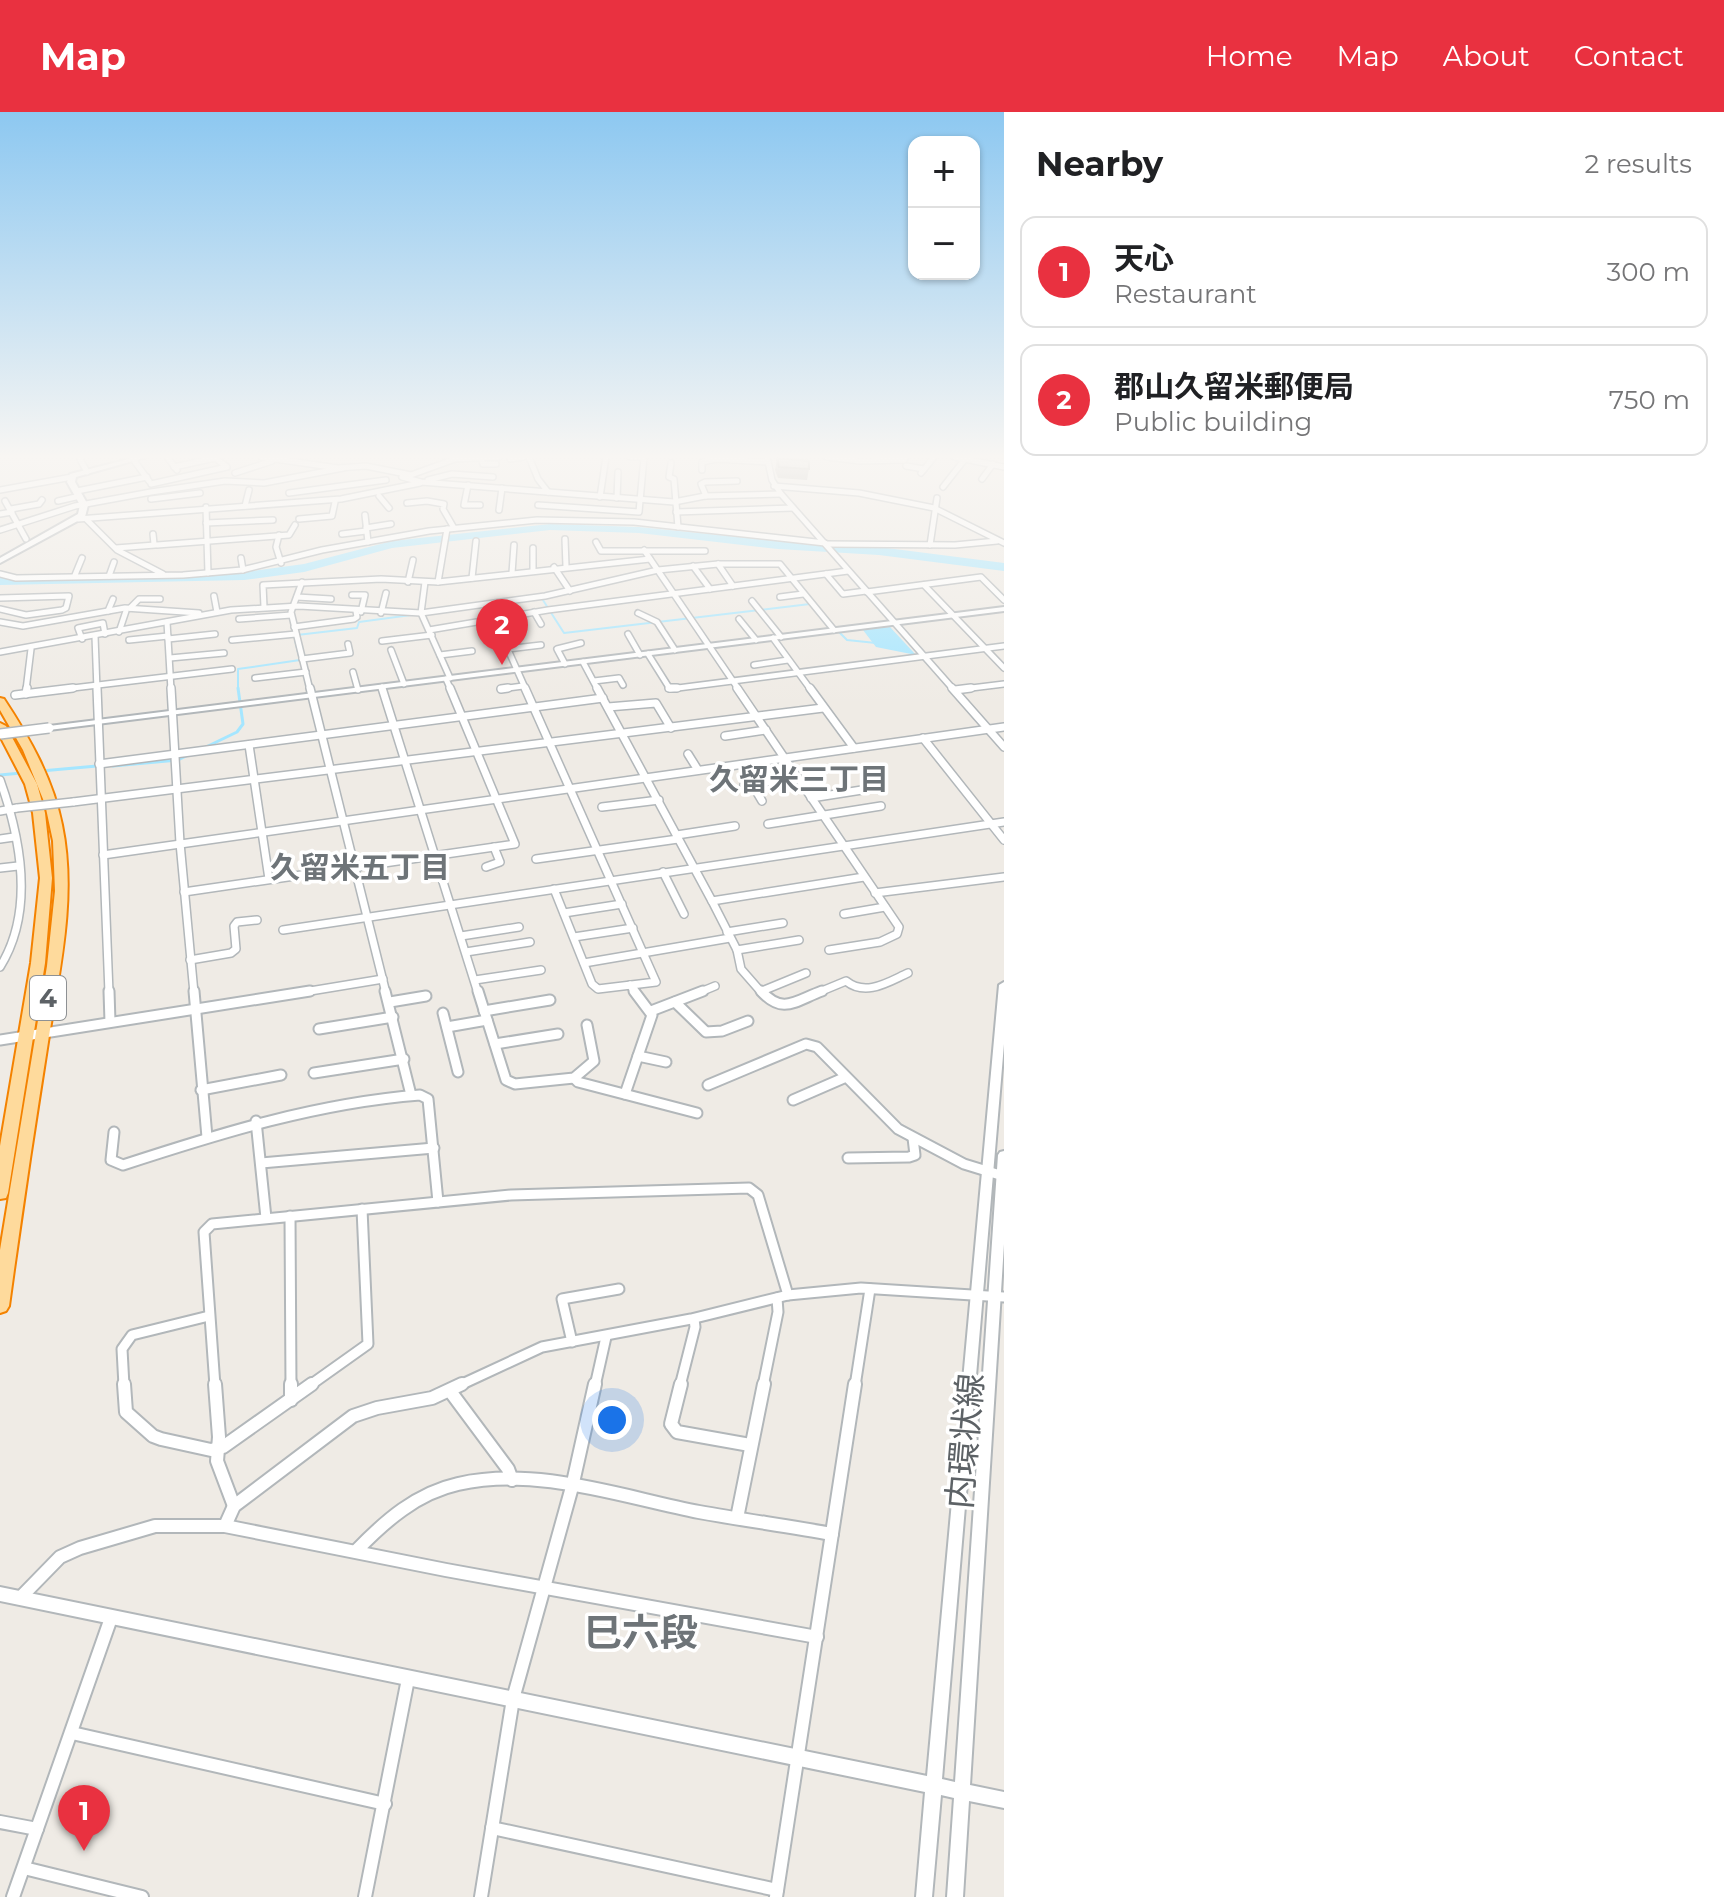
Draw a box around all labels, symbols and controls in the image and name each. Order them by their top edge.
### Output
text: Map [40,33,126,80]
text: Home [1206,39,1293,73]
text: Map [1337,39,1399,73]
text: About [1443,39,1530,73]
text: Contact [1574,39,1684,73]
map controls [908,136,980,280]
button: + [908,136,980,208]
text: Nearby [1036,143,1163,185]
text: 2 results [1584,148,1692,180]
button: − [908,208,980,280]
text: 天心 [1114,240,1174,277]
text: 1 [1059,256,1069,288]
text: 300 m [1607,256,1690,288]
text: Restaurant [1114,278,1257,310]
text: 郡山久留米郵便局 [1114,368,1354,405]
text: 2 [1056,384,1072,416]
text: 750 m [1609,384,1690,416]
text: Public building [1114,406,1312,438]
pin: 2 [476,599,528,665]
district label: 久留米三丁目 [709,761,889,798]
district label: 久留米五丁目 [270,849,450,886]
road number: 4 [30,976,66,1020]
street label: 内環状線 [938,1371,992,1511]
your location [592,1400,632,1440]
district label: 巳六段 [584,1609,698,1656]
pin: 1 [58,1785,110,1851]

